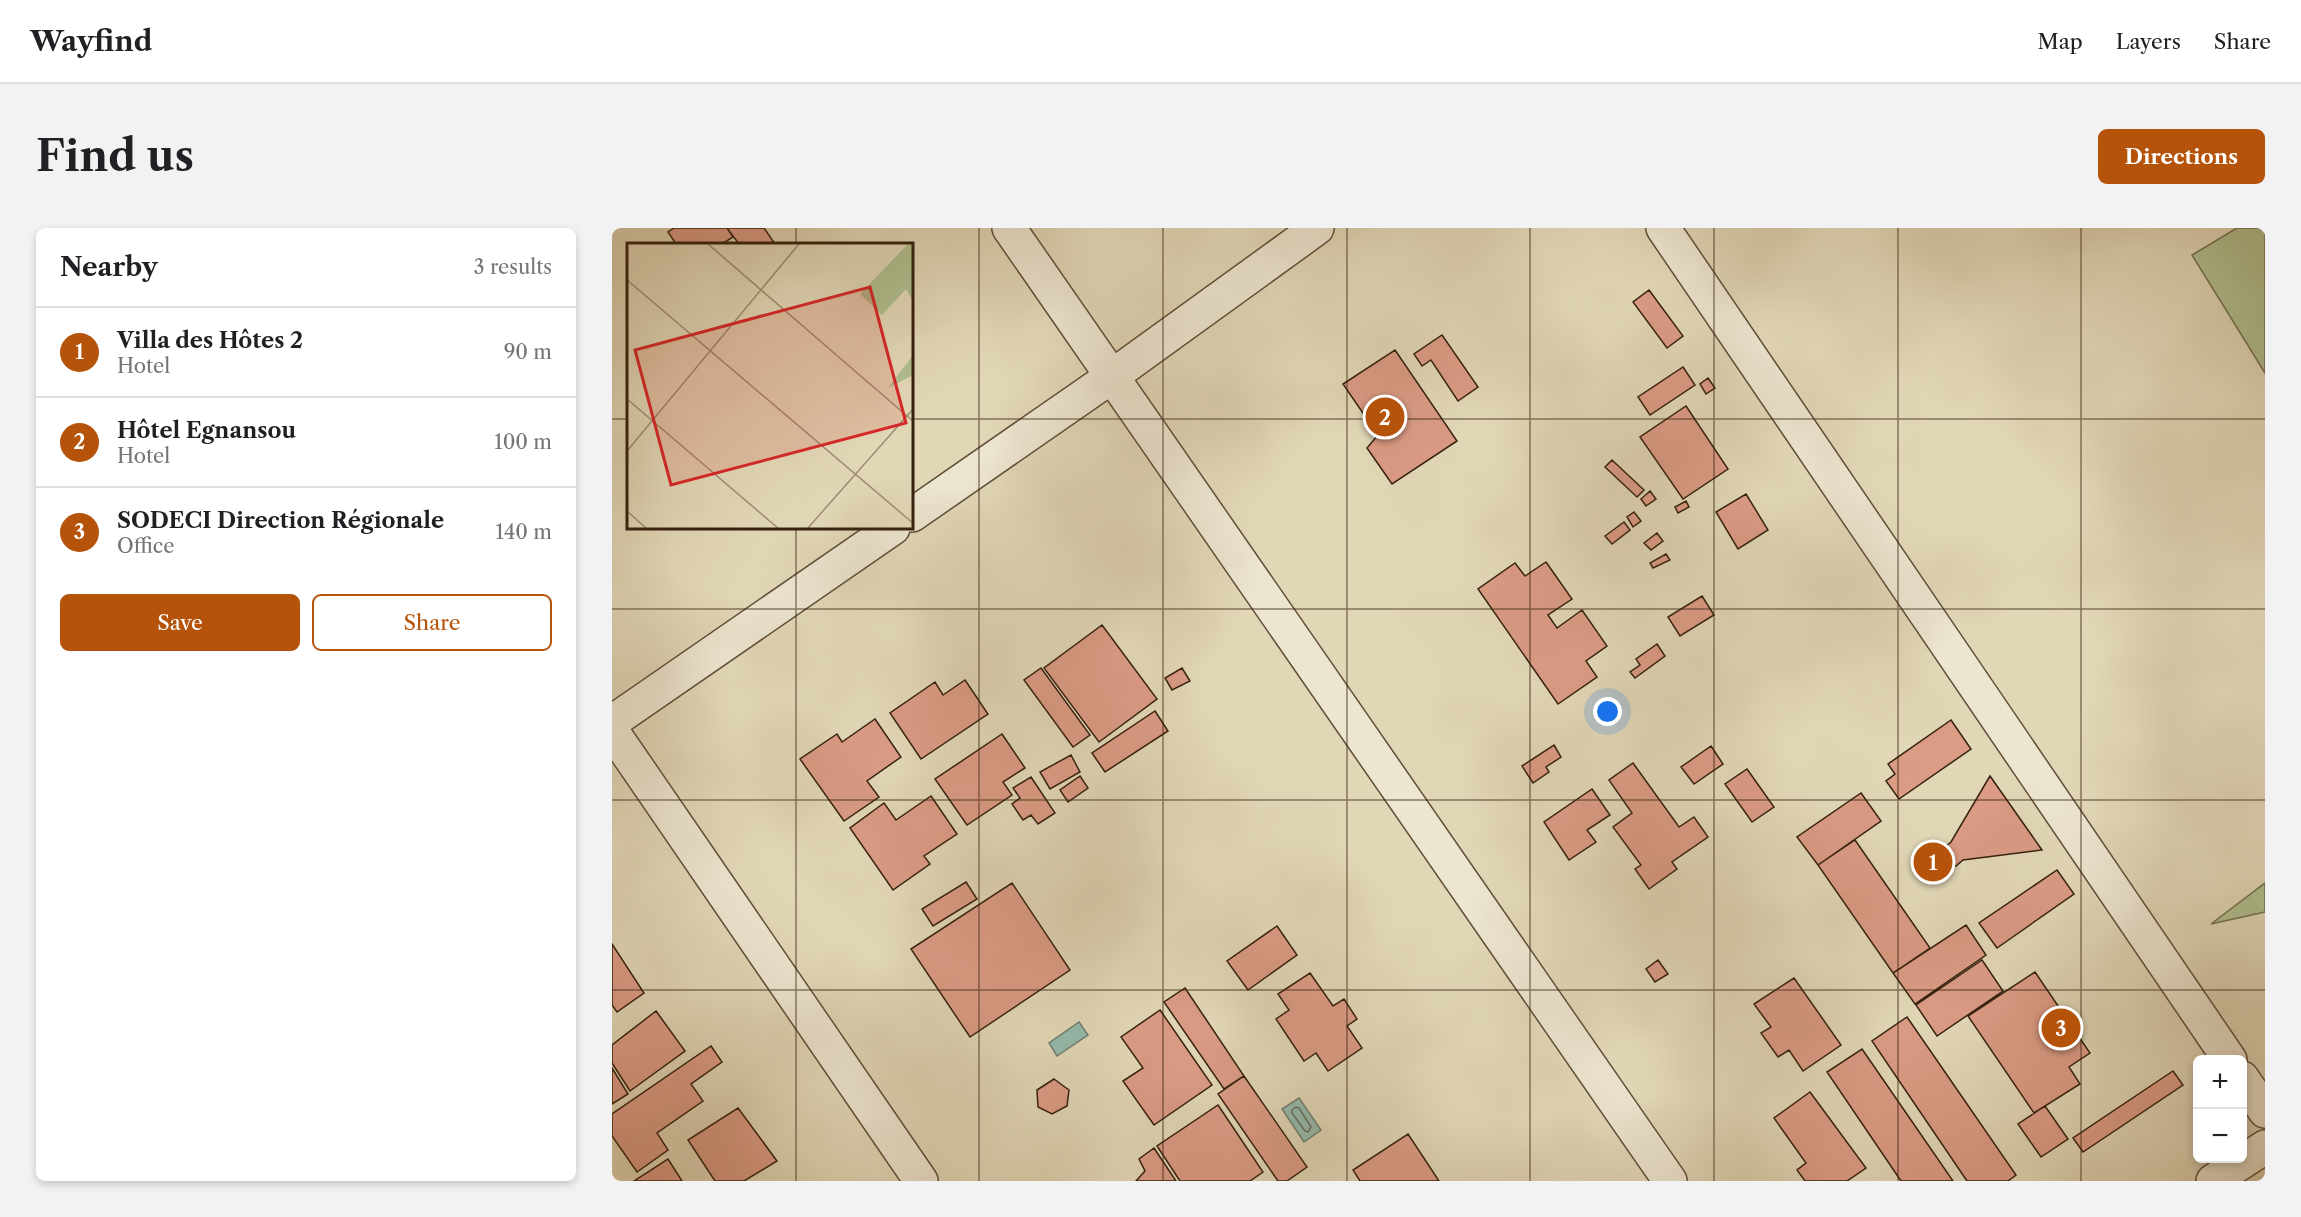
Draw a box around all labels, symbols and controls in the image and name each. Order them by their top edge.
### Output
text: Wayfind [30,24,152,58]
text: Map [2038,29,2083,54]
text: Layers [2116,29,2181,54]
text: Share [2214,29,2271,54]
button: Directions [2098,129,2265,184]
text: Find us [36,130,194,182]
inset map [627,243,914,530]
text: Nearby [60,251,158,283]
text: 3 results [474,255,552,279]
text: Villa des Hôtes 2 [117,327,303,354]
text: 1 [75,340,84,364]
text: 90 m [504,340,552,364]
text: Hotel [117,354,170,378]
pin: 2 [1366,394,1404,440]
text: Hôtel Egnansou [117,417,296,444]
text: 2 [74,430,85,454]
text: 100 m [494,430,552,454]
text: Hotel [117,444,170,468]
text: SODECI Direction Régionale [117,507,444,534]
text: 3 [74,520,85,544]
text: 140 m [495,520,552,544]
text: Office [117,534,175,558]
button: Save [60,594,300,651]
button: Share [312,594,552,651]
your location [1593,697,1622,726]
pin: 1 [1914,840,1952,884]
pin: 3 [2042,1006,2080,1050]
map controls [2193,1055,2247,1163]
button: + [2193,1055,2247,1109]
button: − [2193,1109,2247,1163]

